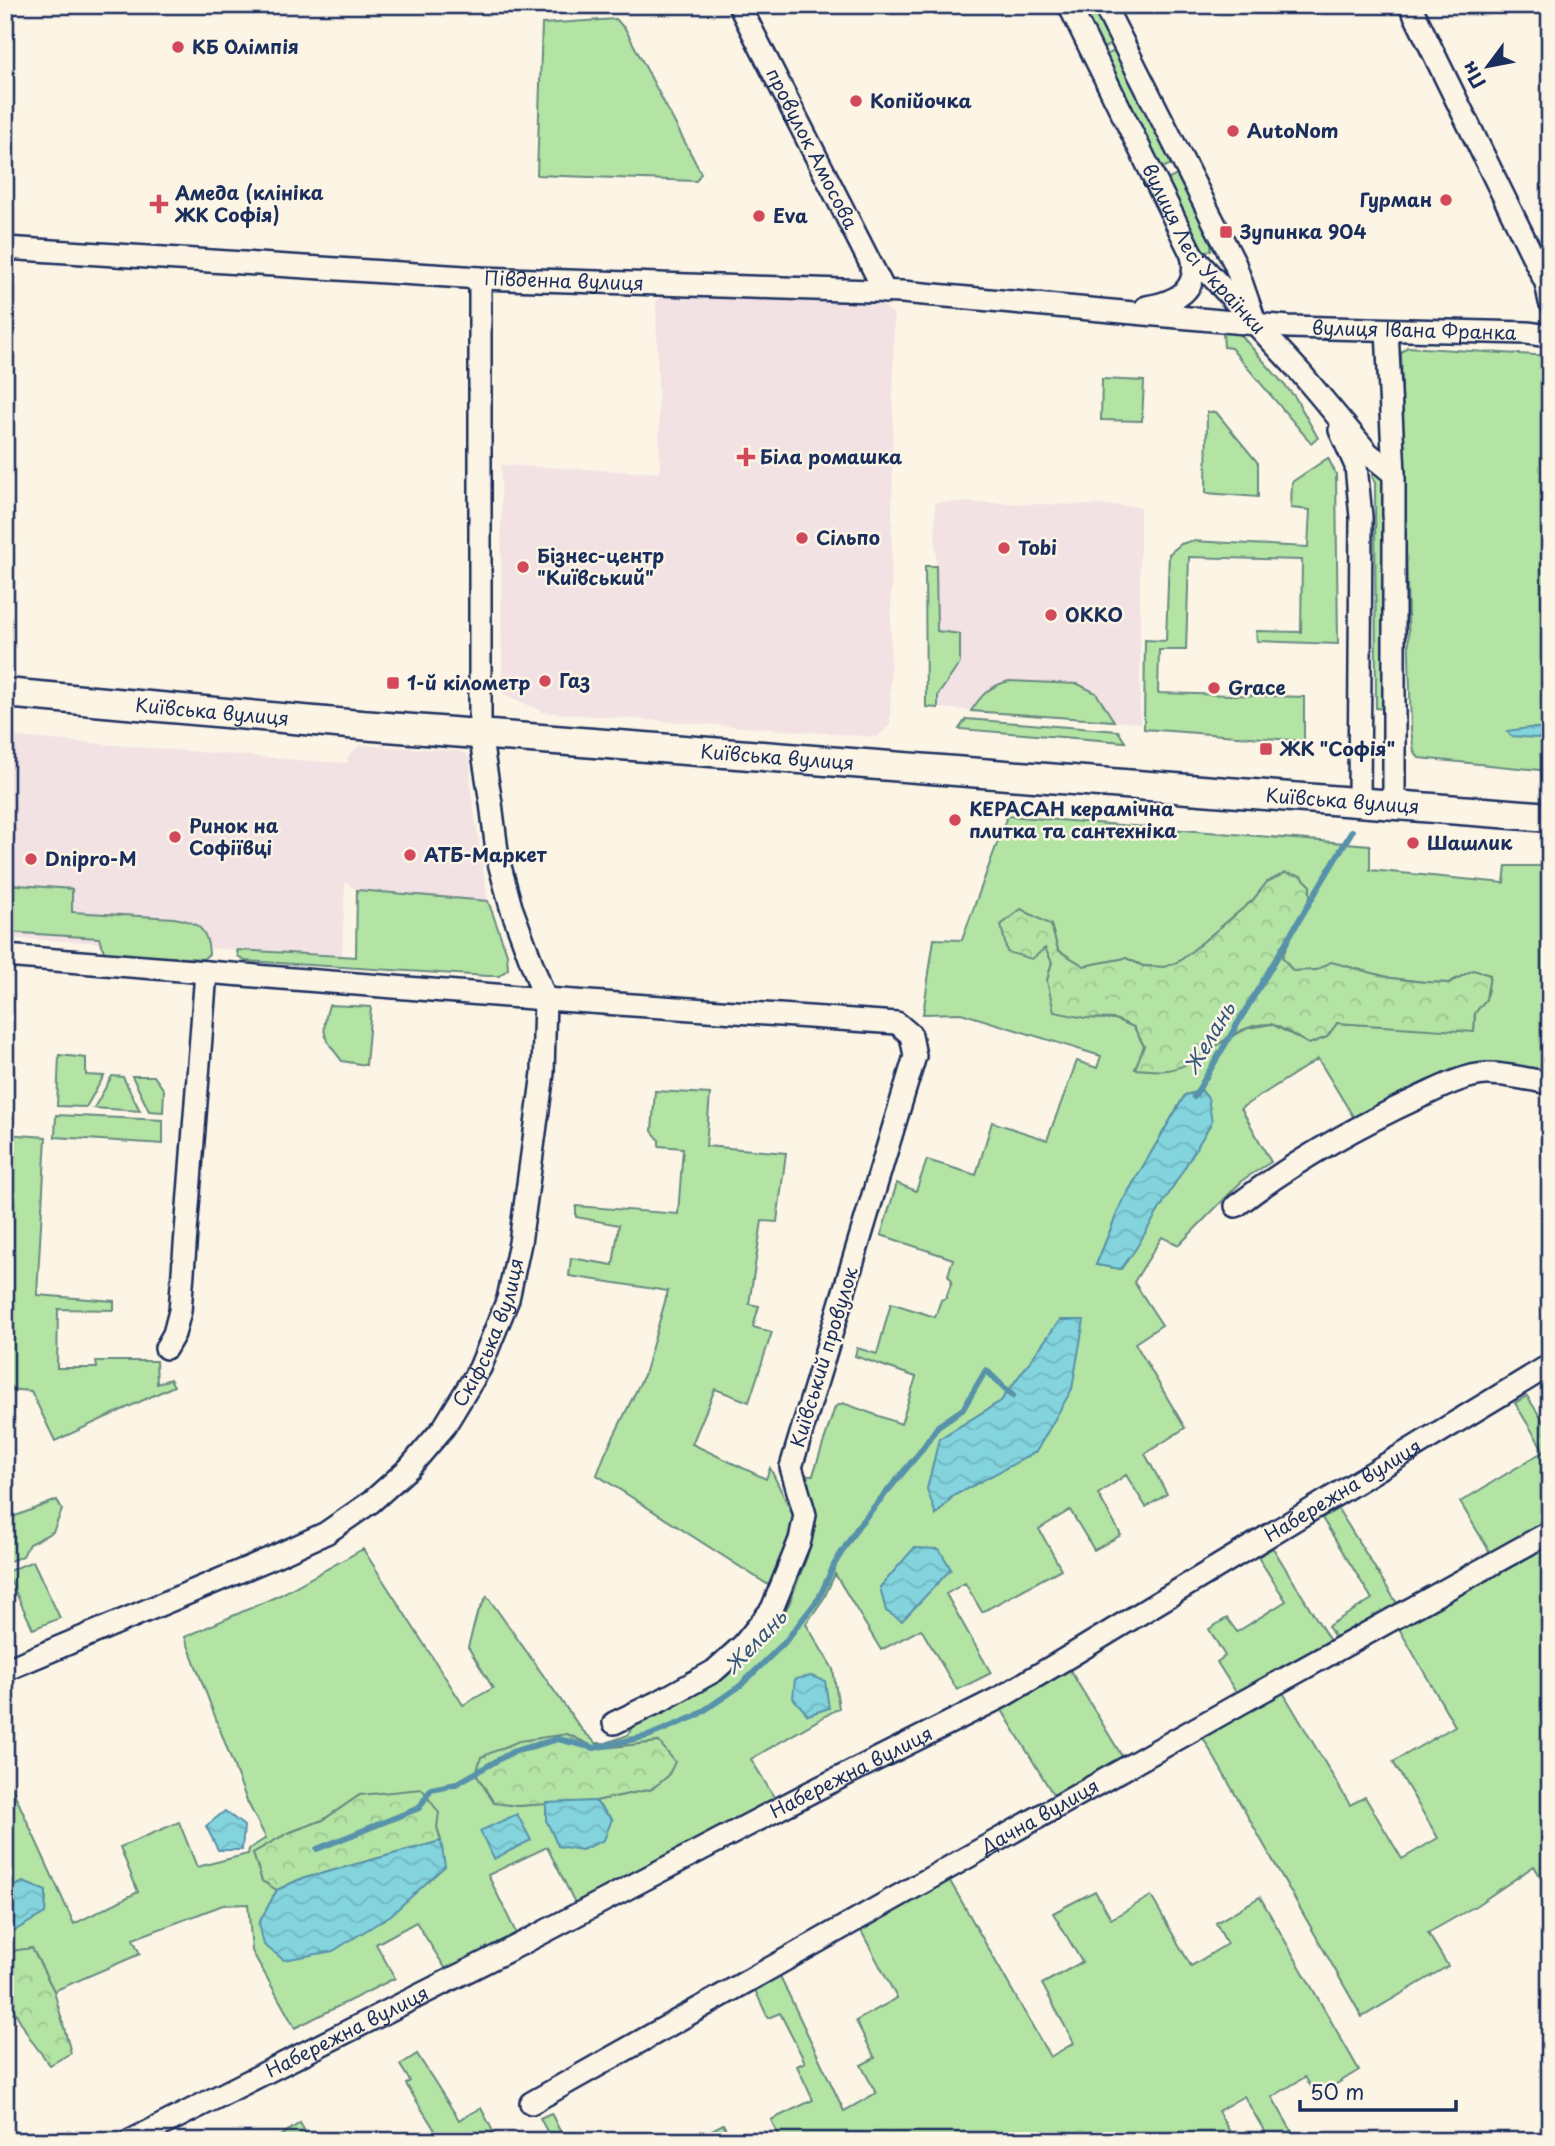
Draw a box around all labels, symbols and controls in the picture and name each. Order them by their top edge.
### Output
place label: КБ Олімпія [192,32,299,60]
north arrow [1454,32,1524,102]
marker: КБ Олімпія [170,39,186,55]
text: Пн [1454,56,1492,95]
street label: провулок Амосова [760,62,866,234]
place label: Копійочка [870,86,972,114]
marker: Копійочка [848,93,864,109]
place label: AutoNom [1247,116,1339,144]
marker: AutoNom [1225,123,1241,139]
street label: вулиця Лесі Українки [1136,158,1273,340]
place label: Амеда (клініка ЖК Софія) [174,178,324,228]
place label: Гурман [1360,185,1432,213]
marker: Гурман [1438,192,1454,208]
marker: Амеда (клініка ЖК Софія) [149,194,169,214]
place label: Eva [773,201,808,229]
marker: Eva [751,208,767,224]
place label: Зупинка 904 [1239,217,1366,245]
marker: Зупинка 904 [1218,224,1234,240]
street label: Південна вулиця [484,263,644,296]
street label: вулиця Івана Франка [1312,313,1517,346]
place label: Біла ромашка [760,442,902,470]
marker: Біла ромашка [738,449,754,465]
place label: Сільпо [816,523,880,551]
marker: Сільпо [794,530,810,546]
place label: Tobi [1018,533,1057,561]
marker: Tobi [996,540,1012,556]
place label: Бізнес-центр "Київський" [537,541,664,591]
marker: Бізнес-центр "Київський" [515,559,531,575]
place label: OKKO [1065,600,1123,628]
marker: OKKO [1043,607,1059,623]
place label: Газ [559,666,590,694]
place label: 1-й кілометр [407,668,530,696]
marker: Газ [537,673,553,689]
place label: Grace [1228,673,1286,701]
marker: 1-й кілометр [385,675,401,691]
marker: Grace [1206,680,1222,696]
street label: Київська вулиця [134,690,290,732]
place label: ЖК "Софія" [1279,734,1395,762]
street label: Київська вулиця [700,736,855,776]
marker: ЖК "Софія" [1258,741,1274,757]
street label: Київська вулиця [1265,780,1421,820]
place label: КЕРАСАН керамічна плитка та сантехніка [969,794,1177,844]
place label: Ринок на Софіївці [189,811,279,861]
marker: КЕРАСАН керамічна плитка та сантехніка [947,812,963,828]
place label: Шашлик [1427,828,1513,856]
marker: Ринок на Софіївці [167,829,183,845]
marker: Шашлик [1405,835,1421,851]
place label: АТБ-Маркет [424,840,548,868]
place label: Dnipro-M [45,844,137,872]
marker: АТБ-Маркет [402,847,418,863]
marker: Dnipro-M [23,851,39,867]
water label: Желань [1174,994,1243,1079]
street label: Скіфська вулиця [445,1255,529,1412]
street label: Київський провулок [782,1262,864,1450]
street label: Набережна вулиця [1258,1431,1426,1548]
water label: Желань [716,1600,794,1680]
street label: Набережна вулиця [764,1719,937,1824]
street label: Дачна вулиця [974,1771,1104,1861]
street label: Набережна вулиця [260,1978,433,2084]
scale bar [1300,2069,1455,2113]
text: 50 m [1310,2075,1364,2107]

